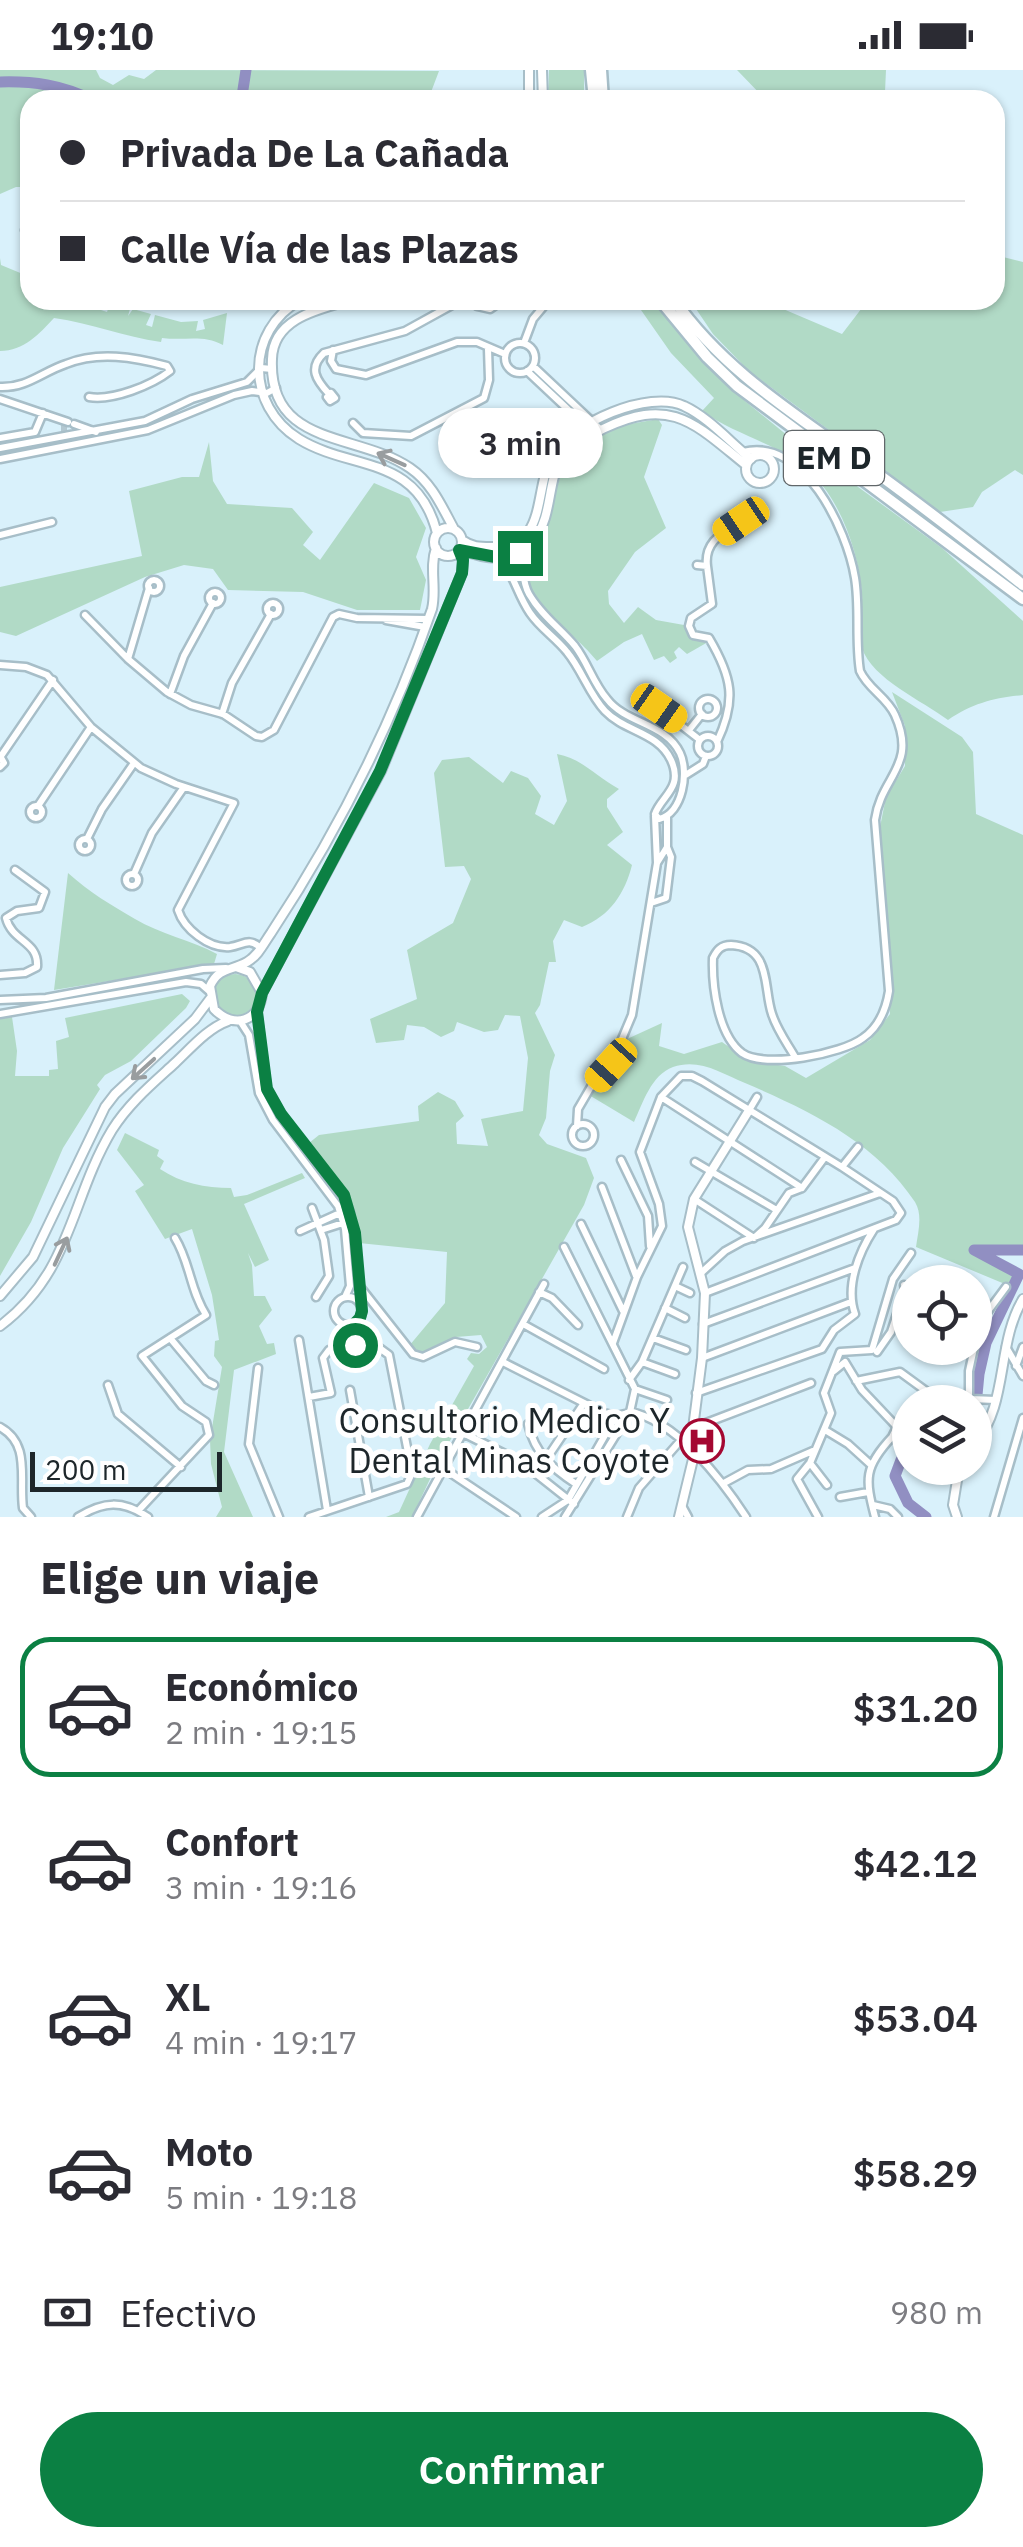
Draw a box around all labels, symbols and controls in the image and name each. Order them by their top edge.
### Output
text: 19:10 [50,11,154,60]
text: Privada De La Cañada [120,128,509,177]
text: Calle Vía de las Plazas [120,224,519,273]
callout: 3 min [438,408,602,478]
text: 3 min [479,422,562,464]
road number: EM D [784,431,884,485]
one-way arrow [376,449,407,467]
car [708,492,774,550]
route end [498,531,543,576]
car [626,679,692,737]
car [580,1033,642,1097]
one-way arrow [131,1057,155,1081]
one-way arrow [52,1237,71,1267]
map controls [892,1265,992,1485]
button: locate [892,1265,992,1365]
route start [333,1323,378,1368]
button: layers [892,1385,992,1485]
place label: Consultorio Medico Y Dental Minas Coyote [339,1397,670,1483]
hospital icon: Consultorio Medico Y Dental Minas Coyote [679,1418,725,1464]
scale bar [30,1447,222,1492]
text: 200 m [45,1451,126,1488]
text: Elige un viaje [40,1548,319,1606]
icon: car [45,1662,135,1752]
text: Económico [165,1662,358,1711]
text: $31.20 [853,1683,978,1732]
text: 2 min · 19:15 [165,1711,358,1753]
icon: car [45,1817,135,1907]
text: Confort [165,1817,299,1866]
text: $42.12 [853,1838,978,1887]
text: 3 min · 19:16 [165,1866,358,1908]
icon: car [45,1972,135,2062]
text: XL [165,1972,211,2021]
text: $53.04 [853,1993,978,2042]
text: 4 min · 19:17 [165,2021,358,2063]
icon: car [45,2127,135,2217]
text: Moto [165,2127,253,2176]
text: $58.29 [853,2148,978,2197]
text: 5 min · 19:18 [165,2176,358,2218]
icon: cash [40,2285,95,2340]
text: Efectivo [120,2288,257,2337]
text: 980 m [890,2291,983,2333]
button: Confirmar [40,2412,983,2527]

